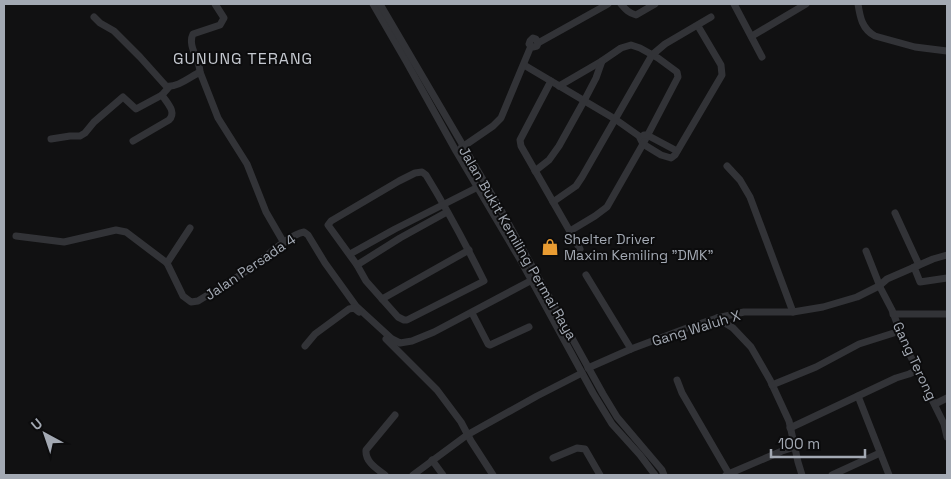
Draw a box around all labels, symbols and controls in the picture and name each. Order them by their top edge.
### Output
district label: GUNUNG TERANG [173,48,313,69]
street label: Jalan Bukit Kemiling Permai Raya [455,143,581,343]
street label: Jalan Persada 4 [201,230,299,304]
place label: Shelter Driver Maxim Kemiling "DMK" [564,230,713,264]
shop icon: Shelter Driver Maxim Kemiling "DMK" [540,237,560,257]
street label: Gang Waluh X [650,306,743,350]
street label: Gang Terong [889,319,941,403]
north arrow [20,409,70,459]
text: U [27,414,46,434]
scale bar [771,426,865,458]
text: 100 m [778,434,820,453]

